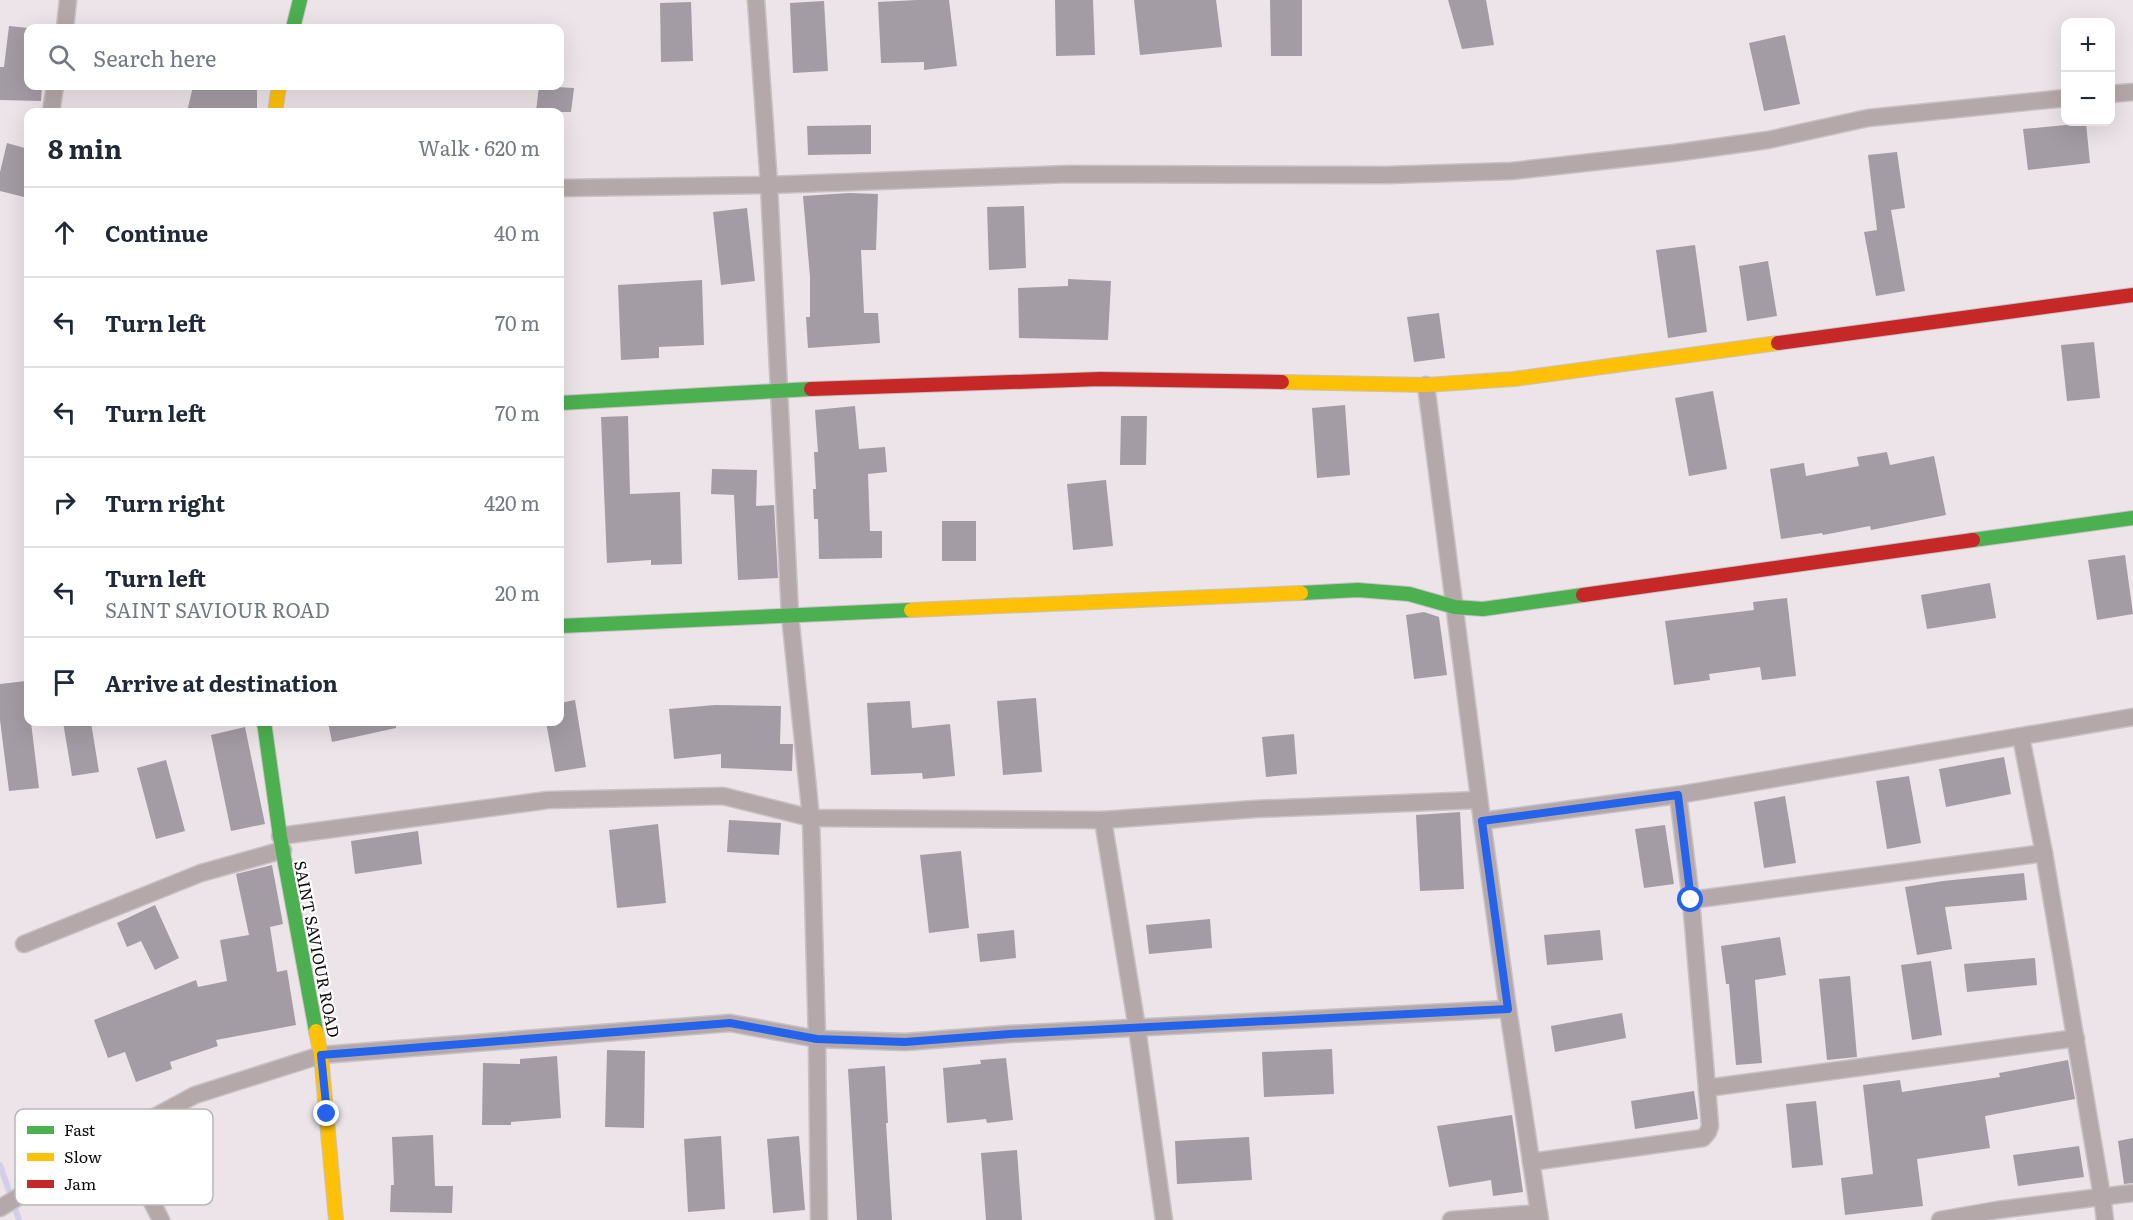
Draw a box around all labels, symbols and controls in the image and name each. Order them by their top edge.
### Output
map controls [2061,18,2115,126]
button: + [2061,18,2115,72]
search box [24,24,564,90]
icon: search [45,41,78,74]
text: Search here [93,41,216,74]
button: − [2061,72,2115,126]
text: 8 min [48,128,122,167]
text: Walk · 620 m [418,132,540,162]
icon: ahead [48,216,81,249]
text: Continue [105,216,208,249]
text: 40 m [494,217,540,247]
icon: left [48,306,81,339]
text: Turn left [105,306,206,339]
text: 70 m [495,307,540,337]
icon: left [48,396,81,429]
text: Turn left [105,396,206,429]
text: 70 m [495,397,540,427]
icon: right [48,486,81,519]
text: Turn right [105,486,225,519]
text: 420 m [484,487,540,517]
text: Turn left [105,561,206,594]
icon: left [48,576,81,609]
text: 20 m [495,577,540,607]
text: SAINT SAVIOUR ROAD [105,594,330,624]
icon: arrive [48,666,81,699]
text: Arrive at destination [105,666,338,699]
street label: SAINT SAVIOUR ROAD [289,858,347,1040]
route start [1677,886,1703,912]
route end [313,1100,339,1126]
legend [15,1109,213,1205]
text: Fast [64,1117,96,1141]
text: Slow [64,1144,102,1168]
text: Jam [64,1171,97,1195]

